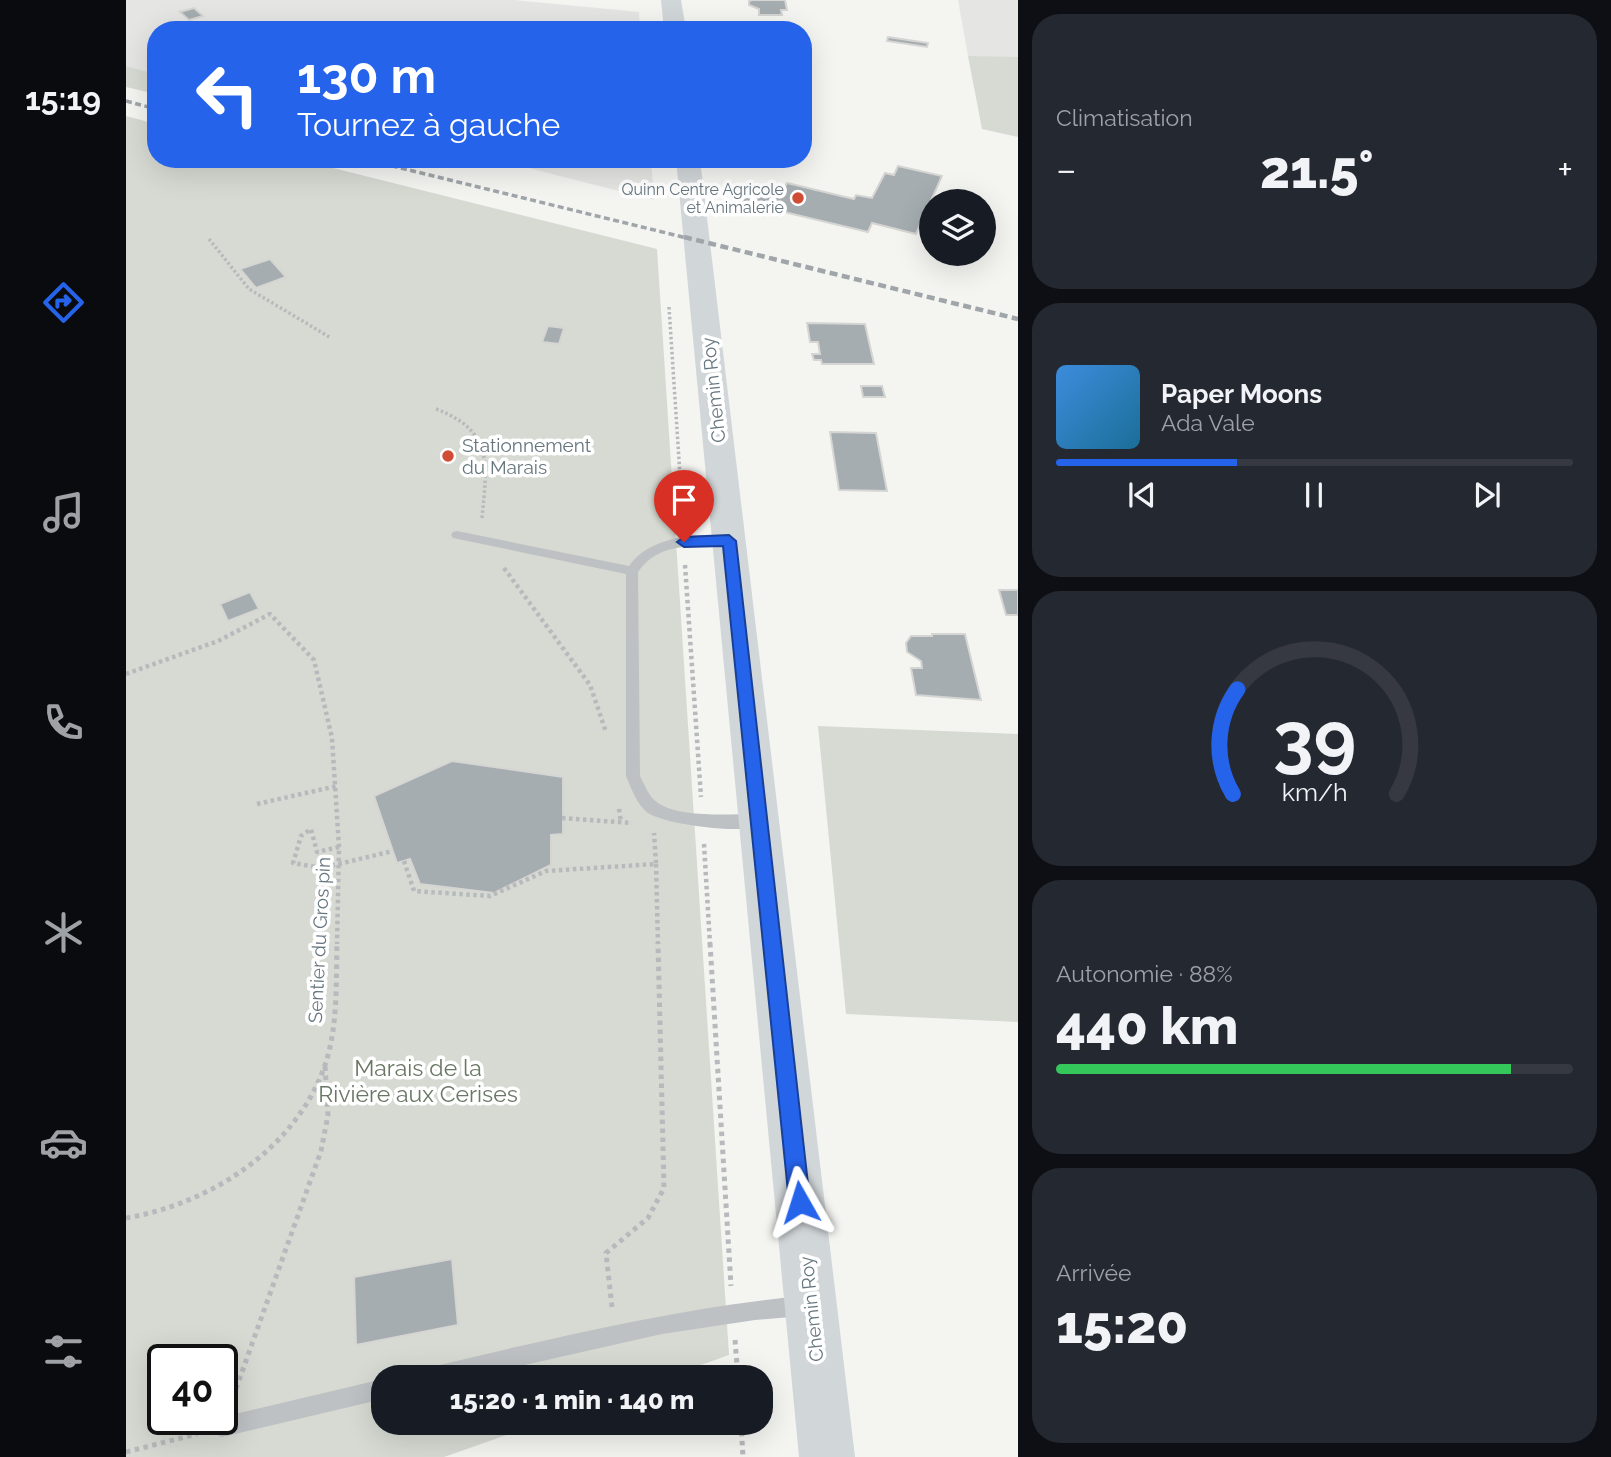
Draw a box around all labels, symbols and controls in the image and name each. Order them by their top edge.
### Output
text: 130 m [297,47,436,104]
icon: left [182,49,273,140]
text: 15:19 [25,80,101,117]
text: Climatisation [1056,104,1193,131]
text: Tournez à gauche [297,106,560,143]
text: 21.5° [1260,139,1374,200]
text: − [1056,147,1076,192]
text: + [1557,147,1573,192]
place label: Quinn Centre Agricole et Animalerie [621,180,784,217]
map controls [919,189,996,266]
button: layers [919,189,996,266]
marker: Quinn Centre Agricole et Animalerie [790,190,806,206]
icon: directions [39,278,88,327]
street label: Chemin Roy [697,336,729,444]
text: Paper Moons [1161,379,1322,409]
text: Ada Vale [1161,409,1255,436]
place label: Stationnement du Marais [462,434,592,478]
marker: Stationnement du Marais [440,448,456,464]
pin [654,470,714,542]
icon: previous [1123,476,1161,514]
icon: pause [1295,476,1333,514]
icon: next [1468,476,1506,514]
icon: arrive [665,481,703,519]
icon: music [39,488,88,537]
text: 39 [1273,697,1356,782]
icon: phone [39,698,88,747]
text: km/h [1282,777,1347,807]
street label: Sentier du Gros pin [304,856,334,1024]
icon: climate [39,908,88,957]
text: Autonomie · 88% [1056,960,1233,987]
text: 440 km [1056,995,1238,1056]
park label: Marais de la Rivière aux Cerises [318,1054,518,1107]
icon: car [39,1118,88,1167]
position arrow [763,1165,837,1239]
street label: Chemin Roy [795,1255,827,1363]
text: Arrivée [1056,1259,1132,1286]
text: 15:20 [1056,1294,1188,1355]
icon: filters [39,1327,88,1376]
speed limit sign: 40 [147,1344,238,1435]
text: 15:20 · 1 min · 140 m [450,1385,694,1415]

